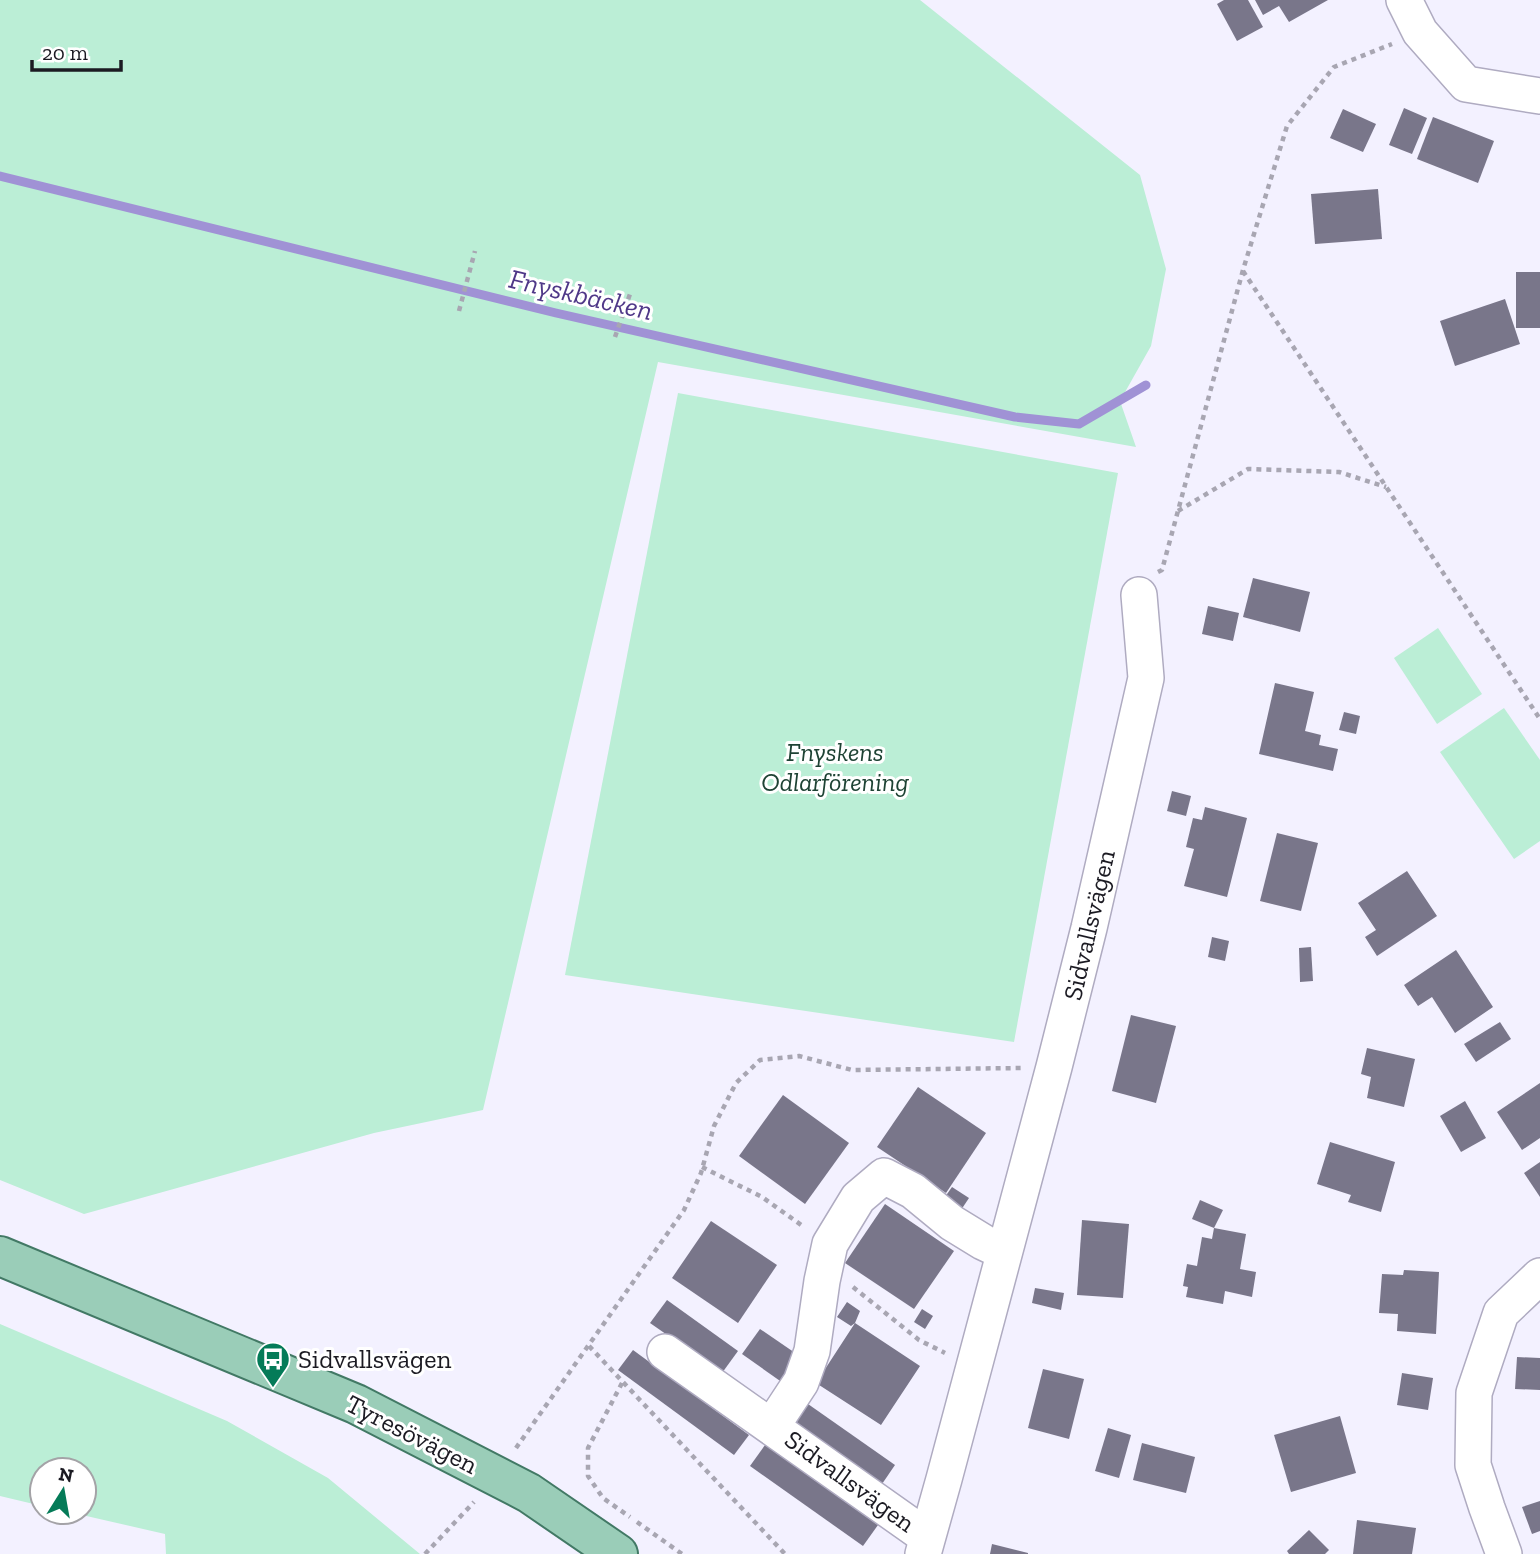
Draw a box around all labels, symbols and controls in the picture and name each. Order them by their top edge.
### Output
scale bar [32,28,121,72]
text: 20 m [42,40,88,65]
water label: Fnyskbäcken [506,262,656,327]
park label: Fnyskens Odlarförening [761,736,909,798]
street label: Sidvallsvägen [1056,847,1122,1003]
bus stop icon: Sidvallsvägen [254,1340,292,1389]
place label: Sidvallsvägen [298,1343,451,1375]
street label: Tyresövägen [341,1387,483,1481]
street label: Sidvallsvägen [779,1423,922,1539]
north arrow [28,1456,98,1526]
text: N [57,1462,75,1487]

